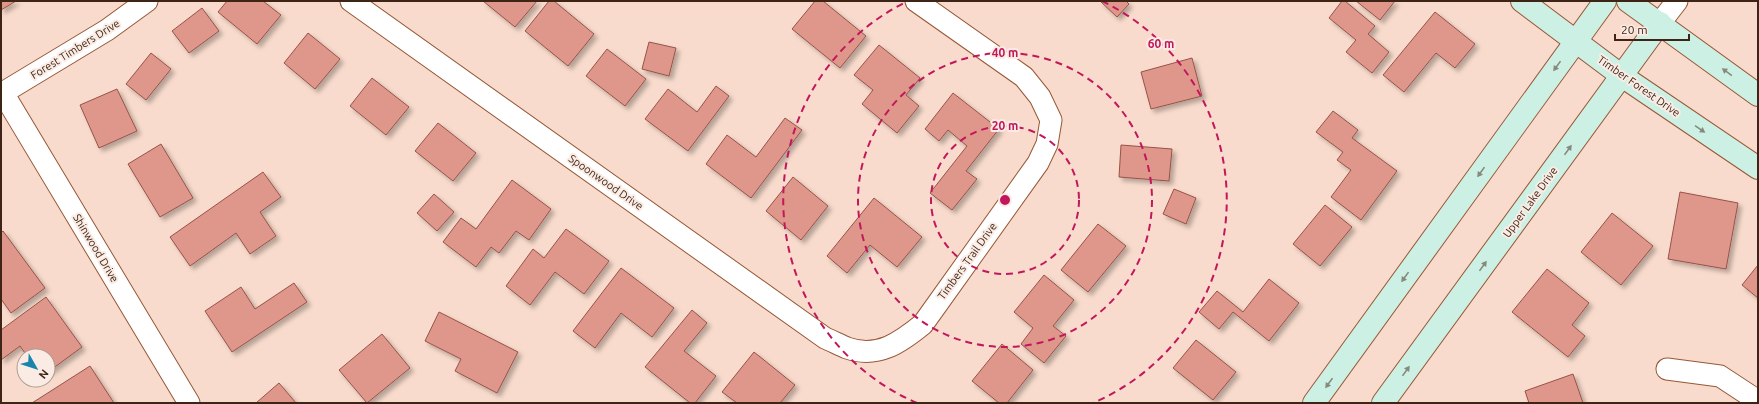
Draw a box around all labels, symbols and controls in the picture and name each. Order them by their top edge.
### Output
scale bar [1615,16,1689,42]
street label: Forest Timbers Drive [28,17,122,81]
text: 20 m [1621,23,1648,36]
text: 60 m [1148,37,1174,50]
text: 40 m [992,46,1018,59]
street label: Timber Forest Drive [1596,53,1682,119]
one-way arrow [1553,61,1561,72]
one-way arrow [1721,68,1732,76]
text: 20 m [992,119,1018,132]
one-way arrow [1695,125,1706,133]
one-way arrow [1564,145,1572,155]
street label: Spoonwood Drive [567,152,645,212]
street label: Upper Lake Drive [1500,164,1560,240]
one-way arrow [1477,167,1485,177]
centre of rings [998,193,1012,207]
street label: Shinwood Drive [71,212,121,284]
street label: Timbers Trail Drive [935,220,999,302]
one-way arrow [1479,261,1487,272]
one-way arrow [1401,272,1409,283]
north arrow [16,348,56,388]
one-way arrow [1402,366,1410,377]
text: N [37,367,51,381]
one-way arrow [1325,377,1333,388]

